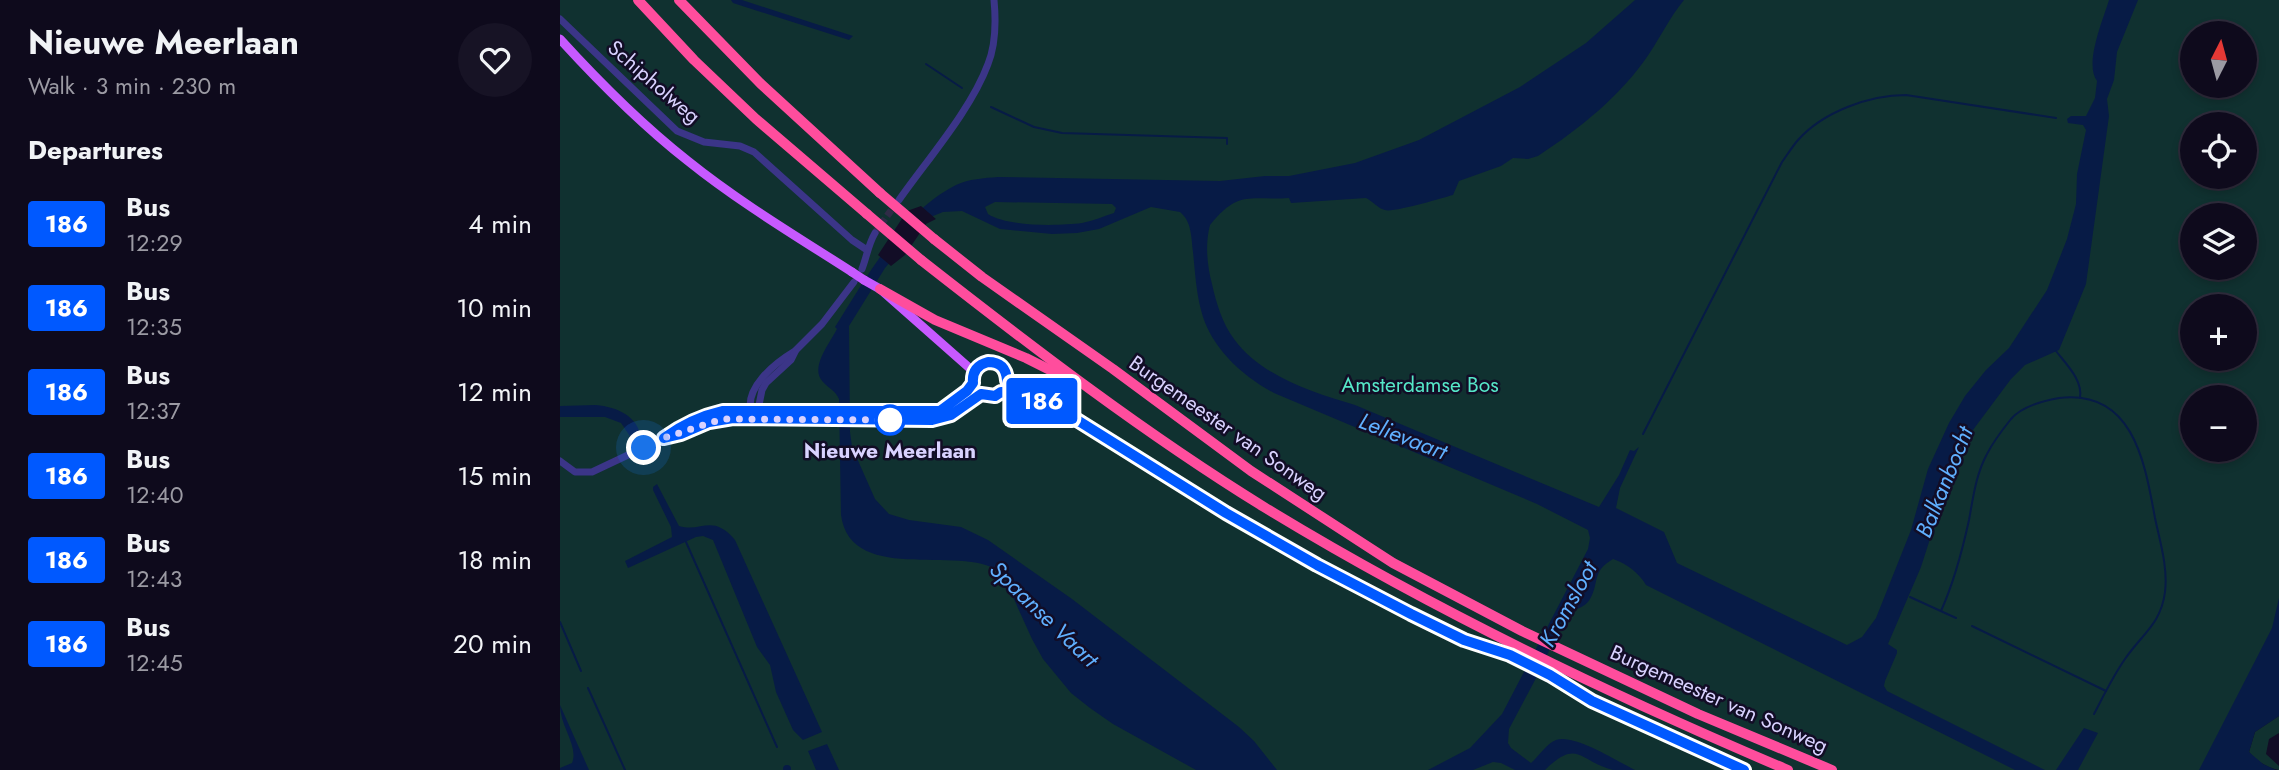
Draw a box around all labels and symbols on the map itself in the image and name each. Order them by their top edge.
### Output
north arrow [2180,21,2258,98]
street label: Schipholweg [601,33,707,131]
street label: Burgemeester van Sonweg [1123,348,1333,508]
park label: Amsterdamse Bos [1341,370,1499,400]
line badge: 186 [1002,378,1082,424]
water label: Lelievaart [1354,404,1454,469]
marker: Nieuwe Meerlaan [875,405,905,435]
water label: Balkanbocht [1906,420,1982,543]
your location [626,430,661,465]
place label: Nieuwe Meerlaan [804,436,976,466]
water label: Spaanse Vaart [982,553,1107,676]
water label: Kromsloot [1530,553,1606,653]
street label: Burgemeester van Sonweg [1605,637,1833,761]

